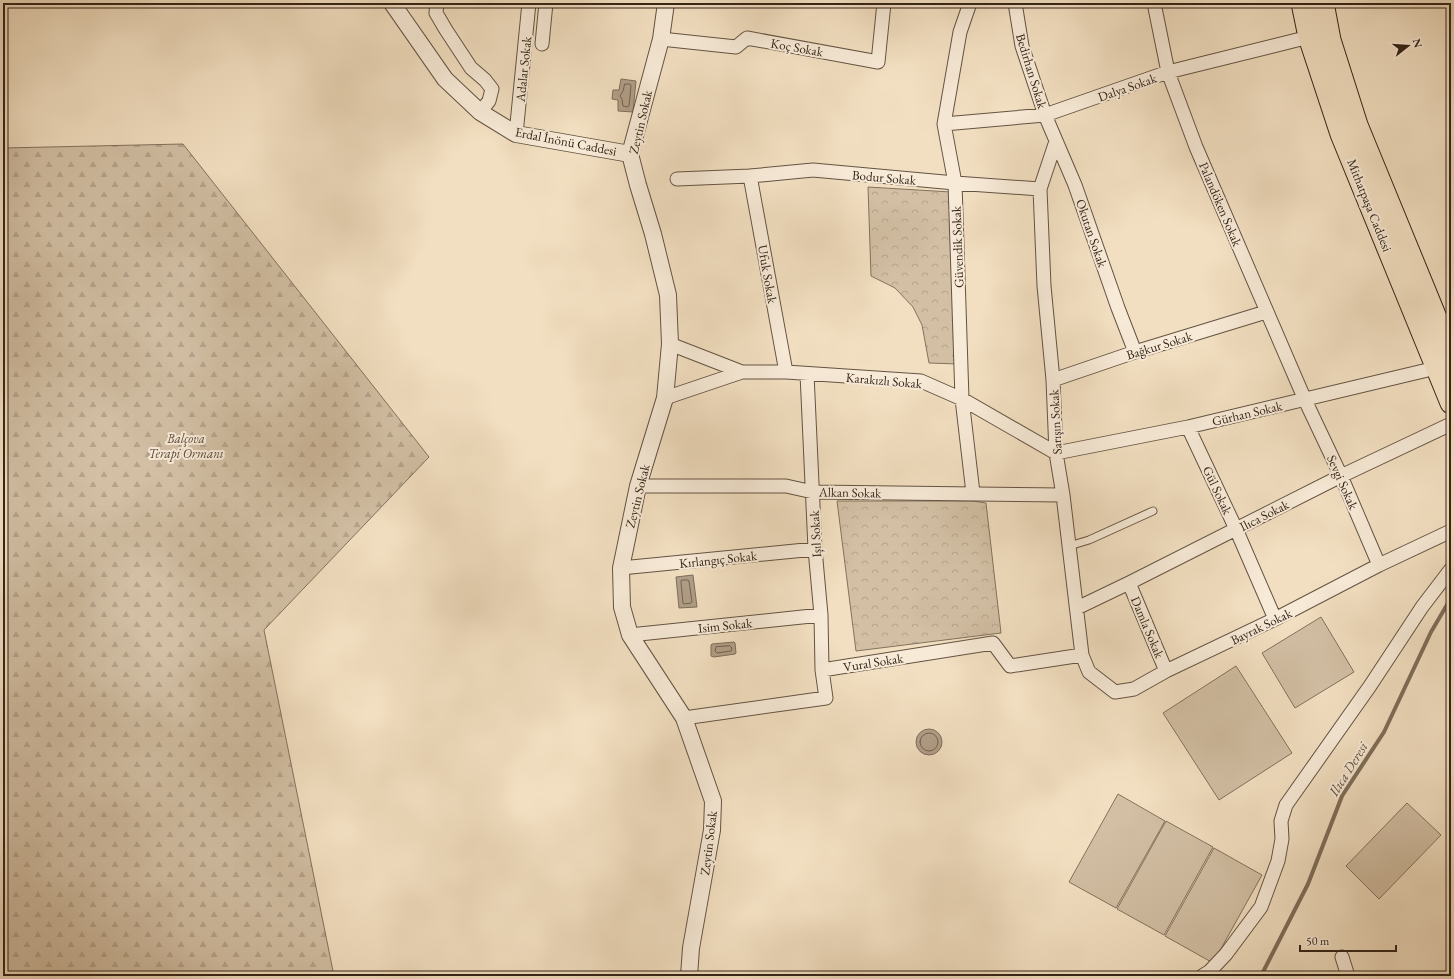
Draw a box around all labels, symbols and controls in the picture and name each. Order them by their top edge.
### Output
north arrow [1388,26,1428,66]
street label: Bedirhan Sokak [1012,32,1051,112]
street label: Adalar Sokak [512,35,535,104]
street label: Koç Sokak [769,35,825,61]
text: N [1410,37,1426,49]
street label: Dalya Sokak [1096,69,1160,105]
street label: Zeytin Sokak [625,88,656,156]
street label: Erdal İnönü Caddesi [514,123,618,160]
street label: Mithatpaşa Caddesi [1343,156,1396,254]
street label: Palandöken Sokak [1195,159,1246,250]
street label: Bodur Sokak [851,166,918,189]
street label: Okutan Sokak [1072,197,1111,270]
street label: Güvendik Sokak [948,205,967,288]
street label: Ufuk Sokak [754,244,781,305]
street label: Bağkur Sokak [1124,327,1195,364]
street label: Karakızlı Sokak [845,369,924,392]
street label: Sarışın Sokak [1045,388,1066,455]
street label: Gürhan Sokak [1210,397,1285,430]
park label: Balçova Terapi Ormanı [148,430,224,462]
street label: Sevgi Sokak [1323,452,1362,513]
street label: Zeytin Sokak [621,462,654,530]
street label: Gül Sokak [1199,463,1237,518]
street label: Alkan Sokak [818,483,882,502]
street label: Ilıca Sokak [1237,495,1293,535]
street label: Işıl Sokak [806,509,825,558]
street label: Kırlangıç Sokak [678,547,759,572]
street label: Damla Sokak [1127,594,1169,662]
street label: Bayrak Sokak [1228,604,1296,649]
street label: Isim Sokak [697,614,754,637]
street label: Vural Sokak [842,649,905,676]
water label: Ilıca Deresi [1324,738,1372,800]
street label: Zeytin Sokak [696,809,721,876]
scale bar [1300,927,1396,953]
text: 50 m [1306,933,1330,949]

